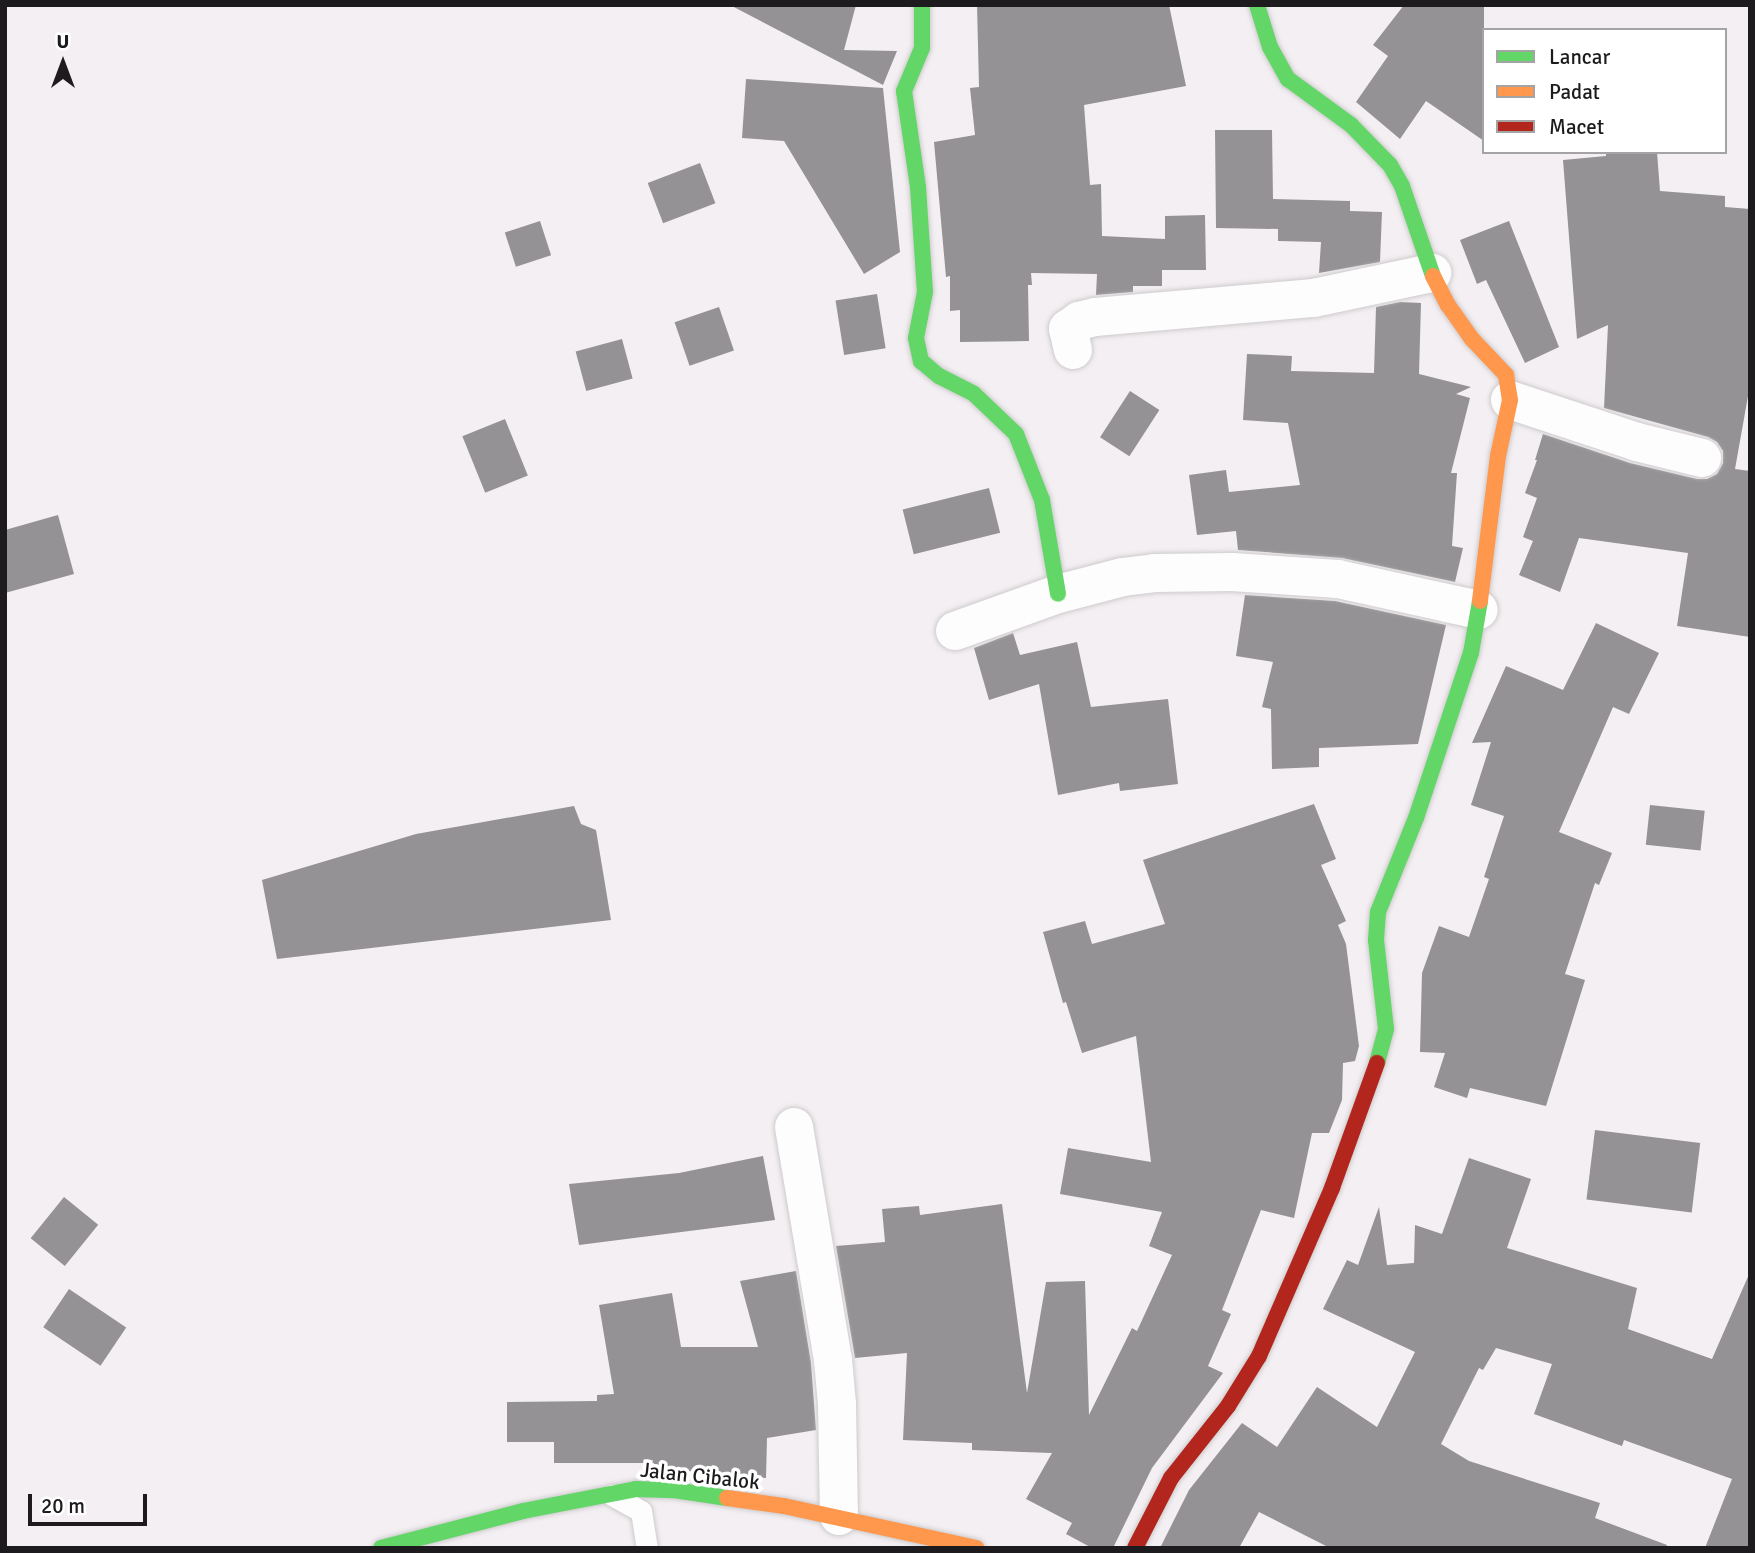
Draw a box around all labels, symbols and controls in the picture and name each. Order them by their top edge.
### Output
north arrow [28,28,98,98]
legend [1482,28,1727,154]
text: U [57,30,69,54]
text: Lancar [1549,44,1610,70]
text: Padat [1549,79,1600,105]
text: Macet [1549,114,1604,140]
street label: Jalan Cibalok [639,1457,761,1495]
scale bar [32,1480,150,1524]
text: 20 m [41,1493,85,1519]

